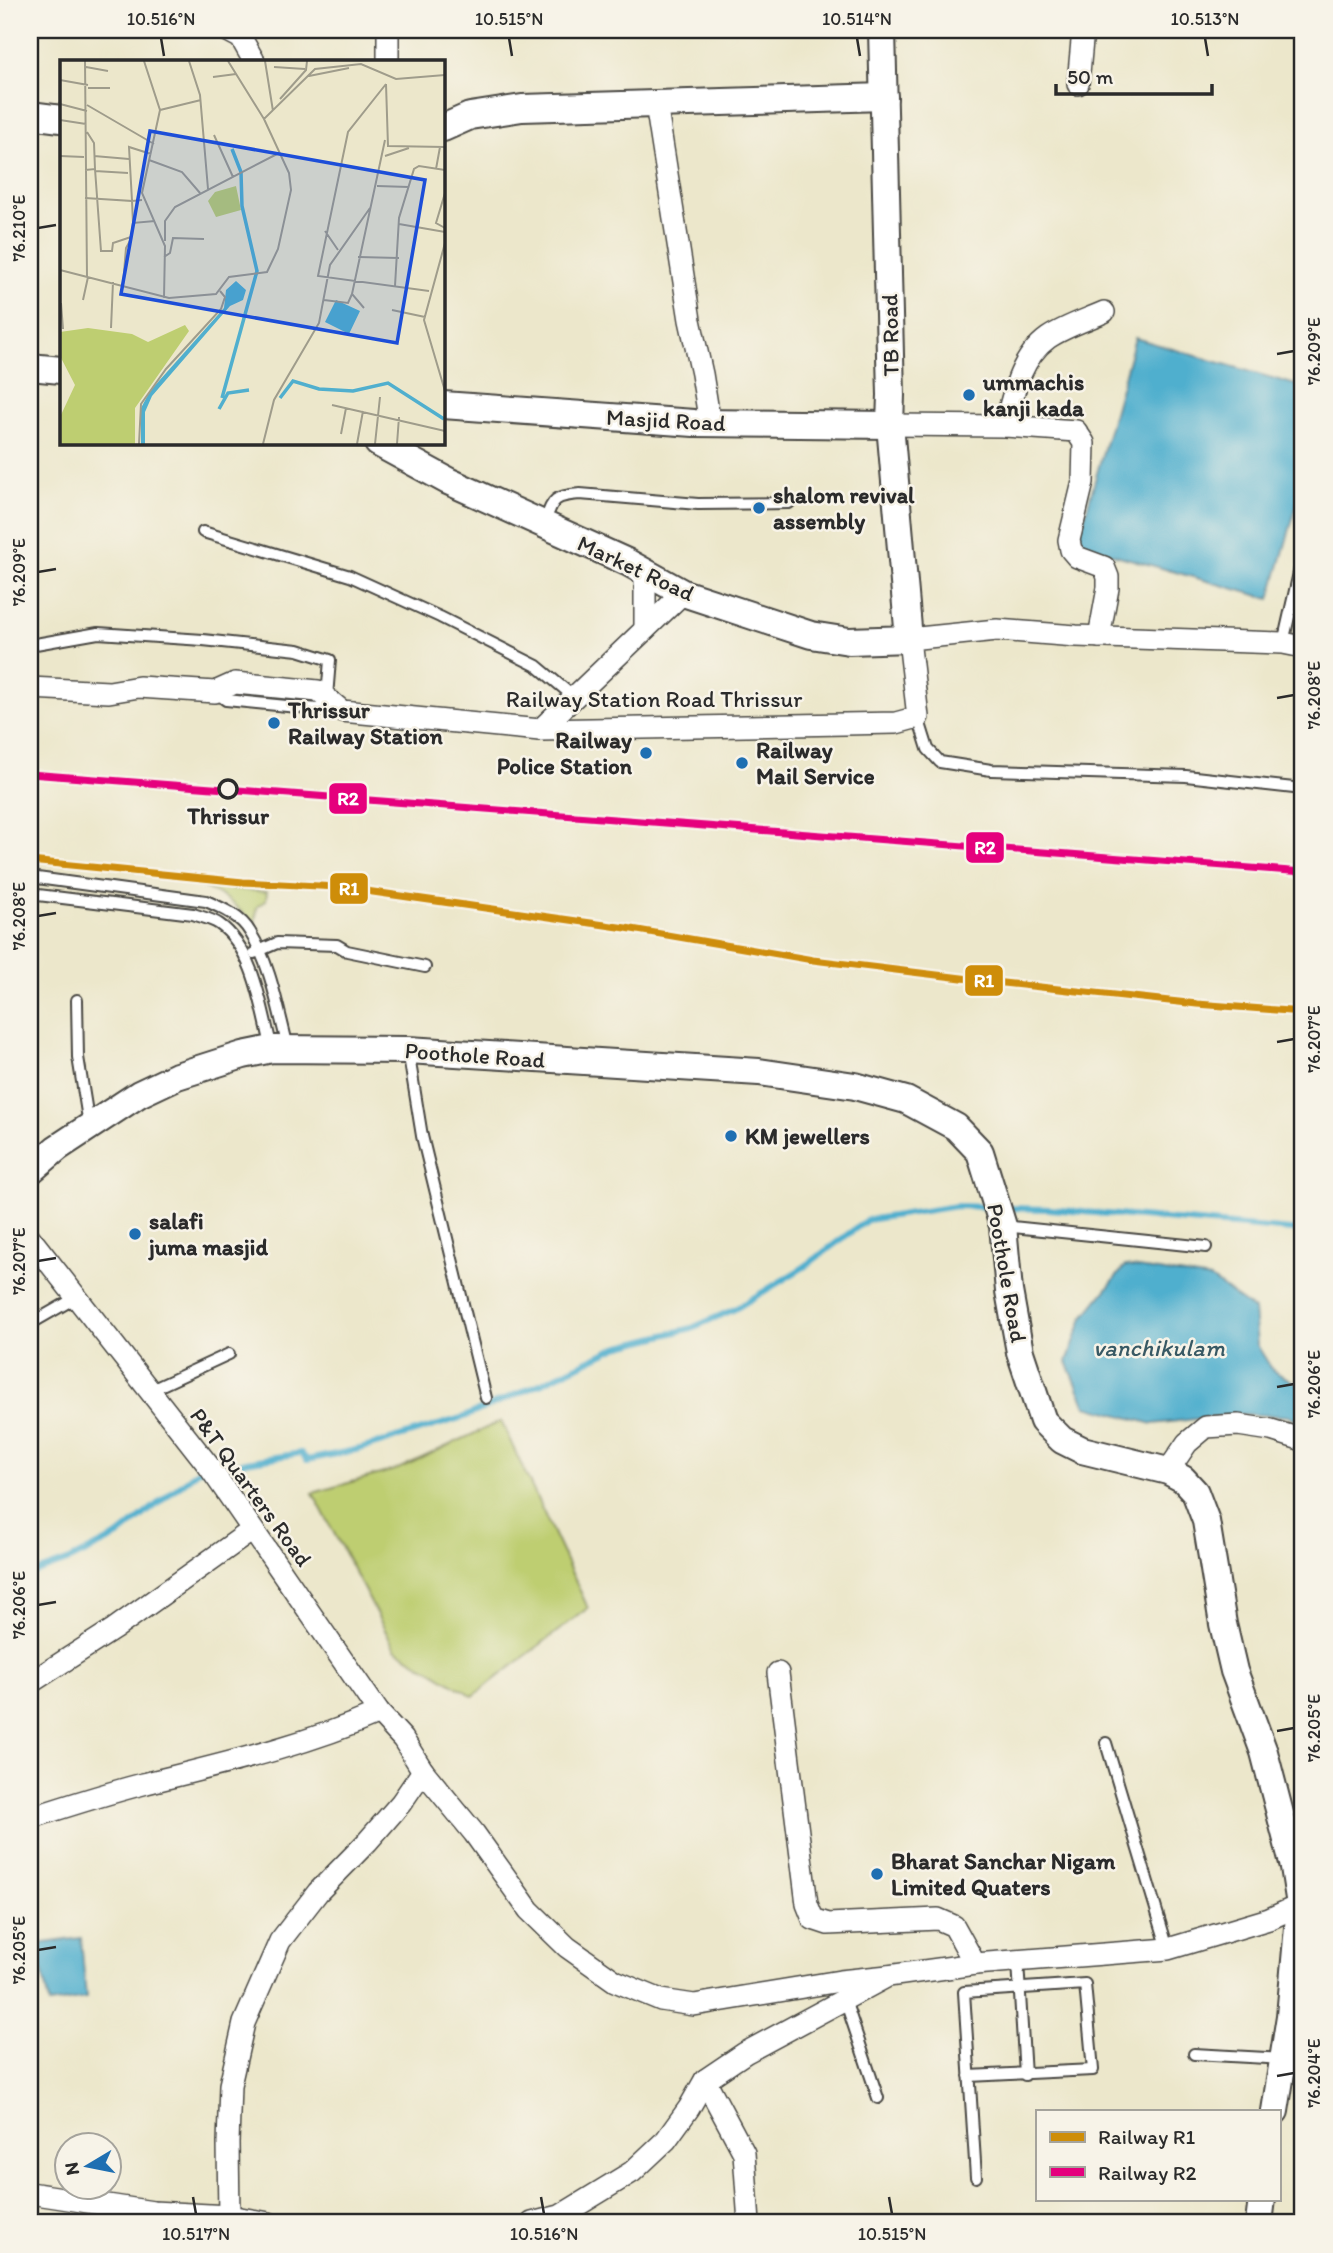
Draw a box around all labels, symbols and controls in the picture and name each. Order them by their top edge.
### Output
text: 10.516°N [127,8,195,30]
text: 10.515°N [475,8,543,30]
text: 10.514°N [822,8,892,30]
text: 10.513°N [1171,8,1239,30]
scale bar [1056,52,1212,96]
inset map [60,60,444,444]
text: 50 m [1067,64,1114,89]
text: 76.210°E [8,194,30,262]
street label: TB Road [875,293,905,377]
text: 76.209°E [1303,317,1325,385]
place label: ummachis kanji kada [982,368,1085,422]
marker: ummachis kanji kada [961,387,977,403]
street label: Masjid Road [605,403,727,437]
place label: shalom revival assembly [773,481,915,535]
marker: shalom revival assembly [751,500,767,516]
street label: Market Road [573,529,699,607]
text: 76.209°E [8,538,30,606]
text: 76.208°E [1303,661,1325,729]
street label: Railway Station Road Thrissur [506,685,802,713]
place label: Thrissur Railway Station [287,696,444,750]
marker: Thrissur Railway Station [266,715,282,731]
place label: Railway Police Station [497,726,633,780]
place label: Railway Mail Service [756,736,875,790]
marker: Railway Police Station [638,745,654,761]
marker: Railway Mail Service [734,755,750,771]
marker: Thrissur [218,779,238,799]
line badge: R2 [328,782,368,815]
text: R2 [337,787,359,810]
place label: Thrissur [186,802,269,830]
line badge: R2 [965,831,1005,864]
text: R2 [974,836,996,859]
line badge: R1 [329,872,369,905]
text: R1 [339,877,359,900]
text: 76.208°E [8,882,30,950]
line badge: R1 [964,964,1004,997]
text: R1 [974,969,994,992]
text: 76.207°E [1303,1005,1325,1073]
street label: Poothole Road [404,1036,547,1074]
place label: KM jewellers [745,1122,870,1150]
marker: KM jewellers [723,1128,739,1144]
street label: Poothole Road [981,1201,1033,1345]
place label: salafi juma masjid [148,1207,269,1261]
marker: salafi juma masjid [127,1226,143,1242]
text: 76.207°E [8,1227,30,1295]
water label: vanchikulam [1093,1333,1226,1362]
text: 76.206°E [1303,1350,1325,1418]
street label: P&T Quarters Road [184,1402,318,1572]
text: 76.206°E [8,1571,30,1639]
text: 76.205°E [1303,1694,1325,1762]
place label: Bharat Sanchar Nigam Limited Quaters [891,1847,1116,1901]
marker: Bharat Sanchar Nigam Limited Quaters [869,1866,885,1882]
text: 76.205°E [8,1916,30,1984]
text: 76.204°E [1303,2038,1325,2108]
legend [1036,2110,1280,2200]
text: Railway R1 [1098,2124,1195,2149]
north arrow [52,2130,122,2200]
text: Railway R2 [1098,2160,1197,2185]
text: N [59,2161,84,2177]
text: 10.517°N [162,2223,230,2245]
text: 10.516°N [510,2223,578,2245]
text: 10.515°N [858,2223,926,2245]

